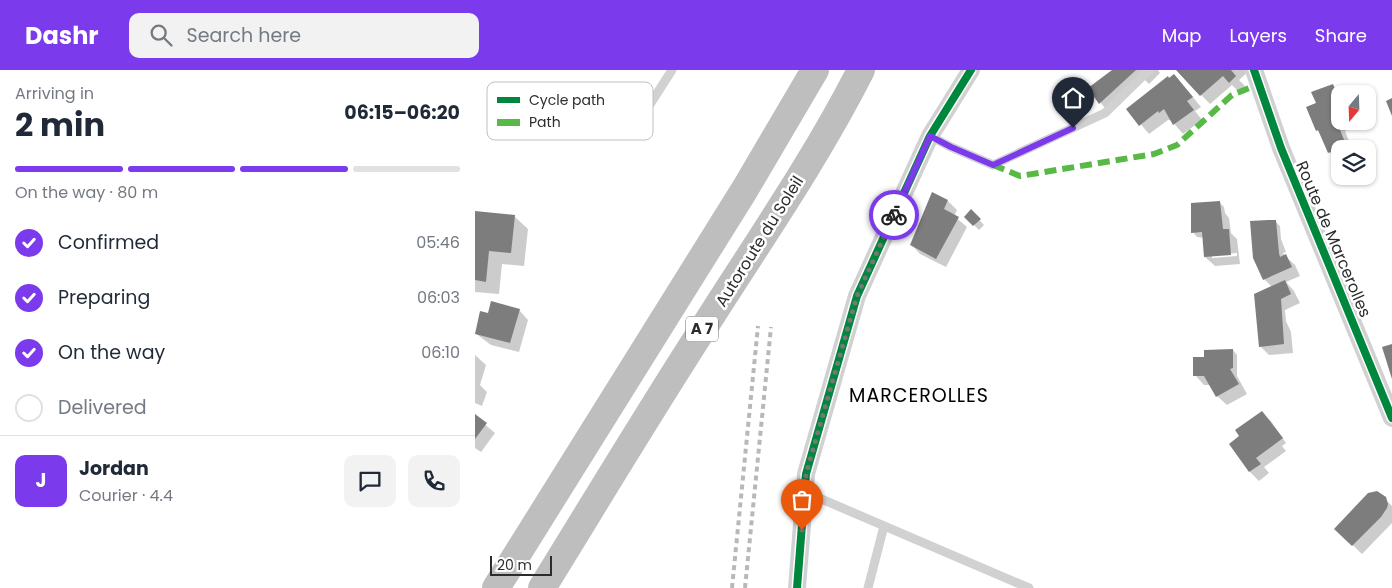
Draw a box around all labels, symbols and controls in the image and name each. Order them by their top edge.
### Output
search box [129,13,479,58]
text: Dashr [25,19,99,52]
icon: search [147,21,175,49]
text: Search here [187,22,301,49]
text: Map [1162,23,1202,48]
text: Layers [1230,23,1287,48]
text: Share [1315,23,1367,48]
pin [1052,77,1094,128]
text: Arriving in [15,82,94,105]
legend [487,82,653,140]
icon: home [1059,84,1087,112]
north arrow [1331,85,1376,130]
map controls [1331,85,1376,185]
text: Cycle path [529,90,605,110]
text: 06:15–06:20 [344,99,460,126]
text: 2 min [15,102,105,147]
text: Path [529,112,561,132]
button: layers [1331,140,1376,185]
street label: Route de Marcerolles [1290,157,1377,321]
street label: Autoroute du Soleil [710,171,809,311]
text: On the way · 80 m [15,181,158,204]
courier [869,190,919,240]
icon: bike [880,201,908,229]
icon: check [15,229,43,257]
text: Confirmed [58,229,159,256]
text: 05:46 [416,231,460,254]
icon: check [15,284,43,312]
text: Preparing [58,284,150,311]
text: 06:03 [417,286,460,309]
road number: A 7 [686,316,718,342]
icon: check [15,339,43,367]
text: On the way [58,339,165,366]
text: 06:10 [421,341,460,364]
district label: MARCEROLLES [849,382,989,409]
text: Delivered [58,394,147,421]
text: Jordan [79,455,149,482]
button: chat [344,455,396,507]
button: phone [408,455,460,507]
text: J [36,467,46,494]
pin [781,479,823,530]
text: Courier · 4.4 [79,484,173,507]
icon: bag [788,486,816,514]
scale bar [490,553,553,576]
text: 20 m [497,555,532,575]

